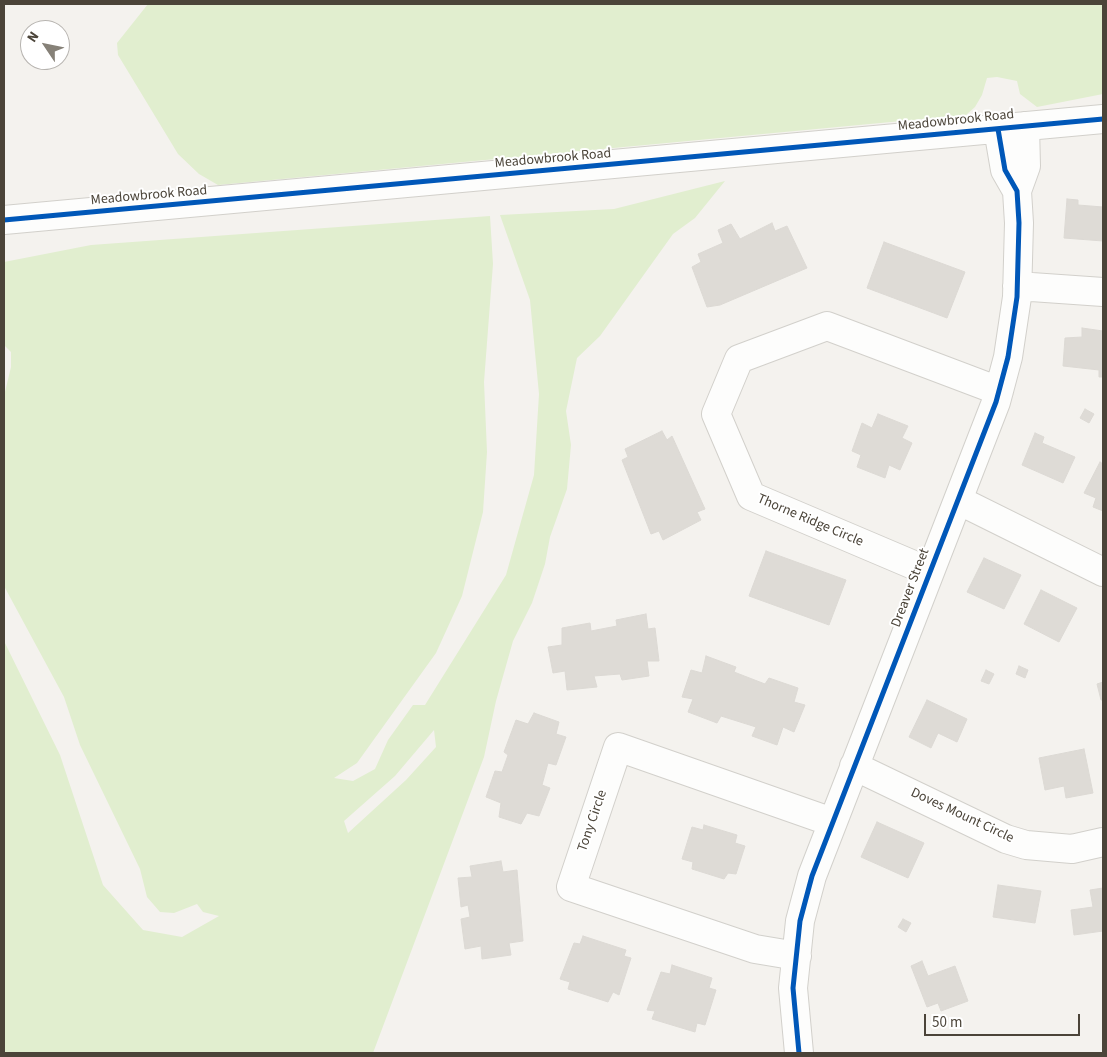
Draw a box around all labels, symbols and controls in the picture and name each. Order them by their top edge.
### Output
north arrow [20,20,70,70]
text: N [22,28,44,47]
street label: Meadowbrook Road [897,107,1015,135]
street label: Meadowbrook Road [494,146,612,172]
street label: Meadowbrook Road [90,183,208,209]
street label: Thorne Ridge Circle [754,491,866,551]
street label: Dreaver Street [888,546,934,630]
street label: Doves Mount Circle [908,785,1016,847]
street label: Tony Circle [575,788,611,854]
scale bar [927,1004,1083,1036]
text: 50 m [932,1012,962,1033]

